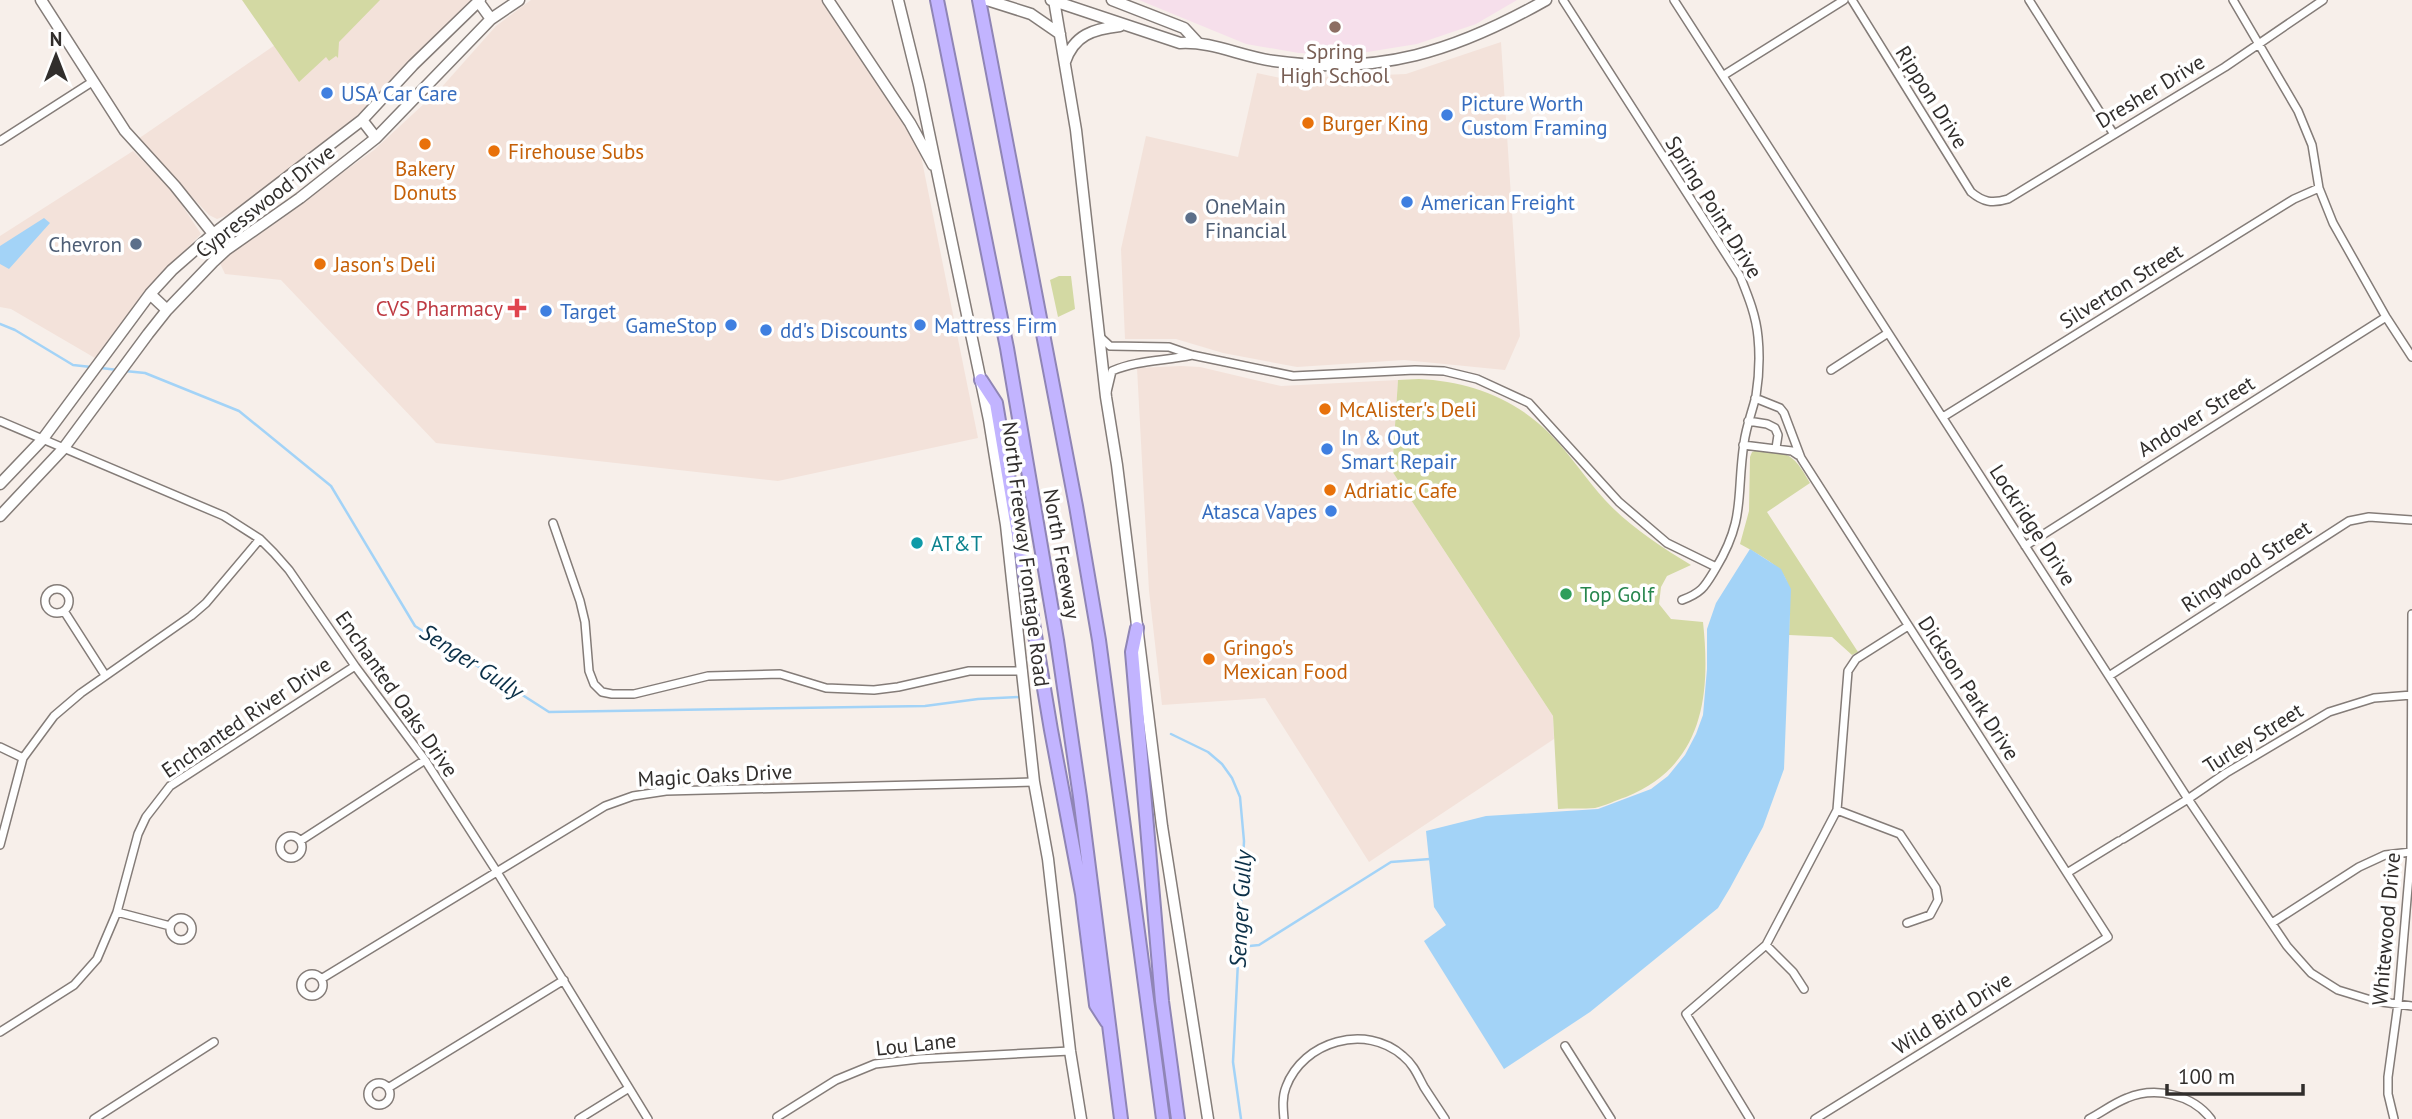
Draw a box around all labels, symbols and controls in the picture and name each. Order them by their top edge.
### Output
marker: Spring High School [1327,19,1343,35]
north arrow [21,21,91,91]
text: N [50,27,62,51]
place label: Spring High School [1281,38,1389,89]
street label: Rippon Drive [1890,41,1974,153]
street label: Dresher Drive [2091,48,2209,134]
place label: USA Car Care [341,80,458,107]
marker: USA Car Care [319,85,335,101]
place label: Picture Worth Custom Framing [1461,90,1607,141]
marker: Picture Worth Custom Framing [1439,107,1455,123]
place label: Burger King [1322,110,1429,137]
marker: Burger King [1300,115,1316,131]
street label: Spring Point Drive [1659,131,1769,283]
marker: Bakery Donuts [417,136,433,152]
street label: Cypresswood Drive [190,138,340,264]
place label: Firehouse Subs [508,138,644,165]
marker: Firehouse Subs [486,143,502,159]
place label: Bakery Donuts [393,155,457,206]
place label: American Freight [1421,189,1575,216]
place label: OneMain Financial [1205,193,1287,244]
marker: American Freight [1399,194,1415,210]
marker: OneMain Financial [1183,210,1199,226]
place label: Chevron [48,231,122,258]
marker: Chevron [128,236,144,252]
street label: Silverton Street [2054,237,2188,335]
place label: Jason's Deli [333,251,436,278]
marker: Jason's Deli [312,256,328,272]
place label: CVS Pharmacy [376,295,503,322]
place label: Target [560,298,616,325]
marker: CVS Pharmacy [509,300,525,316]
marker: Target [538,303,554,319]
place label: GameStop [625,312,717,339]
place label: Mattress Firm [934,312,1057,339]
marker: GameStop [723,317,739,333]
place label: dd's Discounts [780,317,908,344]
marker: Mattress Firm [912,317,928,333]
marker: dd's Discounts [758,322,774,338]
street label: Andover Street [2132,369,2260,463]
place label: McAlister's Deli [1339,396,1477,423]
marker: McAlister's Deli [1317,401,1333,417]
street label: North Freeway Frontage Road [996,420,1056,688]
place label: In & Out Smart Repair [1341,424,1457,475]
marker: In & Out Smart Repair [1319,441,1335,457]
street label: Lockridge Drive [1984,459,2082,591]
place label: Adriatic Cafe [1344,477,1457,504]
marker: Adriatic Cafe [1322,482,1338,498]
street label: North Freeway [1037,487,1087,621]
place label: Atasca Vapes [1202,498,1317,525]
marker: Atasca Vapes [1323,503,1339,519]
street label: Ringwood Street [2176,514,2316,618]
place label: AT&T [931,530,983,557]
marker: AT&T [909,535,925,551]
place label: Top Golf [1580,581,1655,608]
marker: Top Golf [1558,586,1574,602]
street label: Enchanted Oaks Drive [330,606,464,782]
street label: Dickson Park Drive [1912,611,2026,765]
water label: Senger Gully [415,617,531,706]
place label: Gringo's Mexican Food [1223,634,1348,685]
street label: Enchanted River Drive [156,650,336,784]
marker: Gringo's Mexican Food [1201,651,1217,667]
street label: Turley Street [2198,697,2308,779]
street label: Magic Oaks Drive [637,757,793,793]
water label: Senger Gully [1222,848,1258,969]
street label: Whitewood Drive [2366,851,2406,1007]
street label: Wild Bird Drive [1888,966,2016,1060]
street label: Lou Lane [874,1026,958,1062]
scale bar [2167,1052,2304,1096]
text: 100 m [2178,1063,2235,1090]

